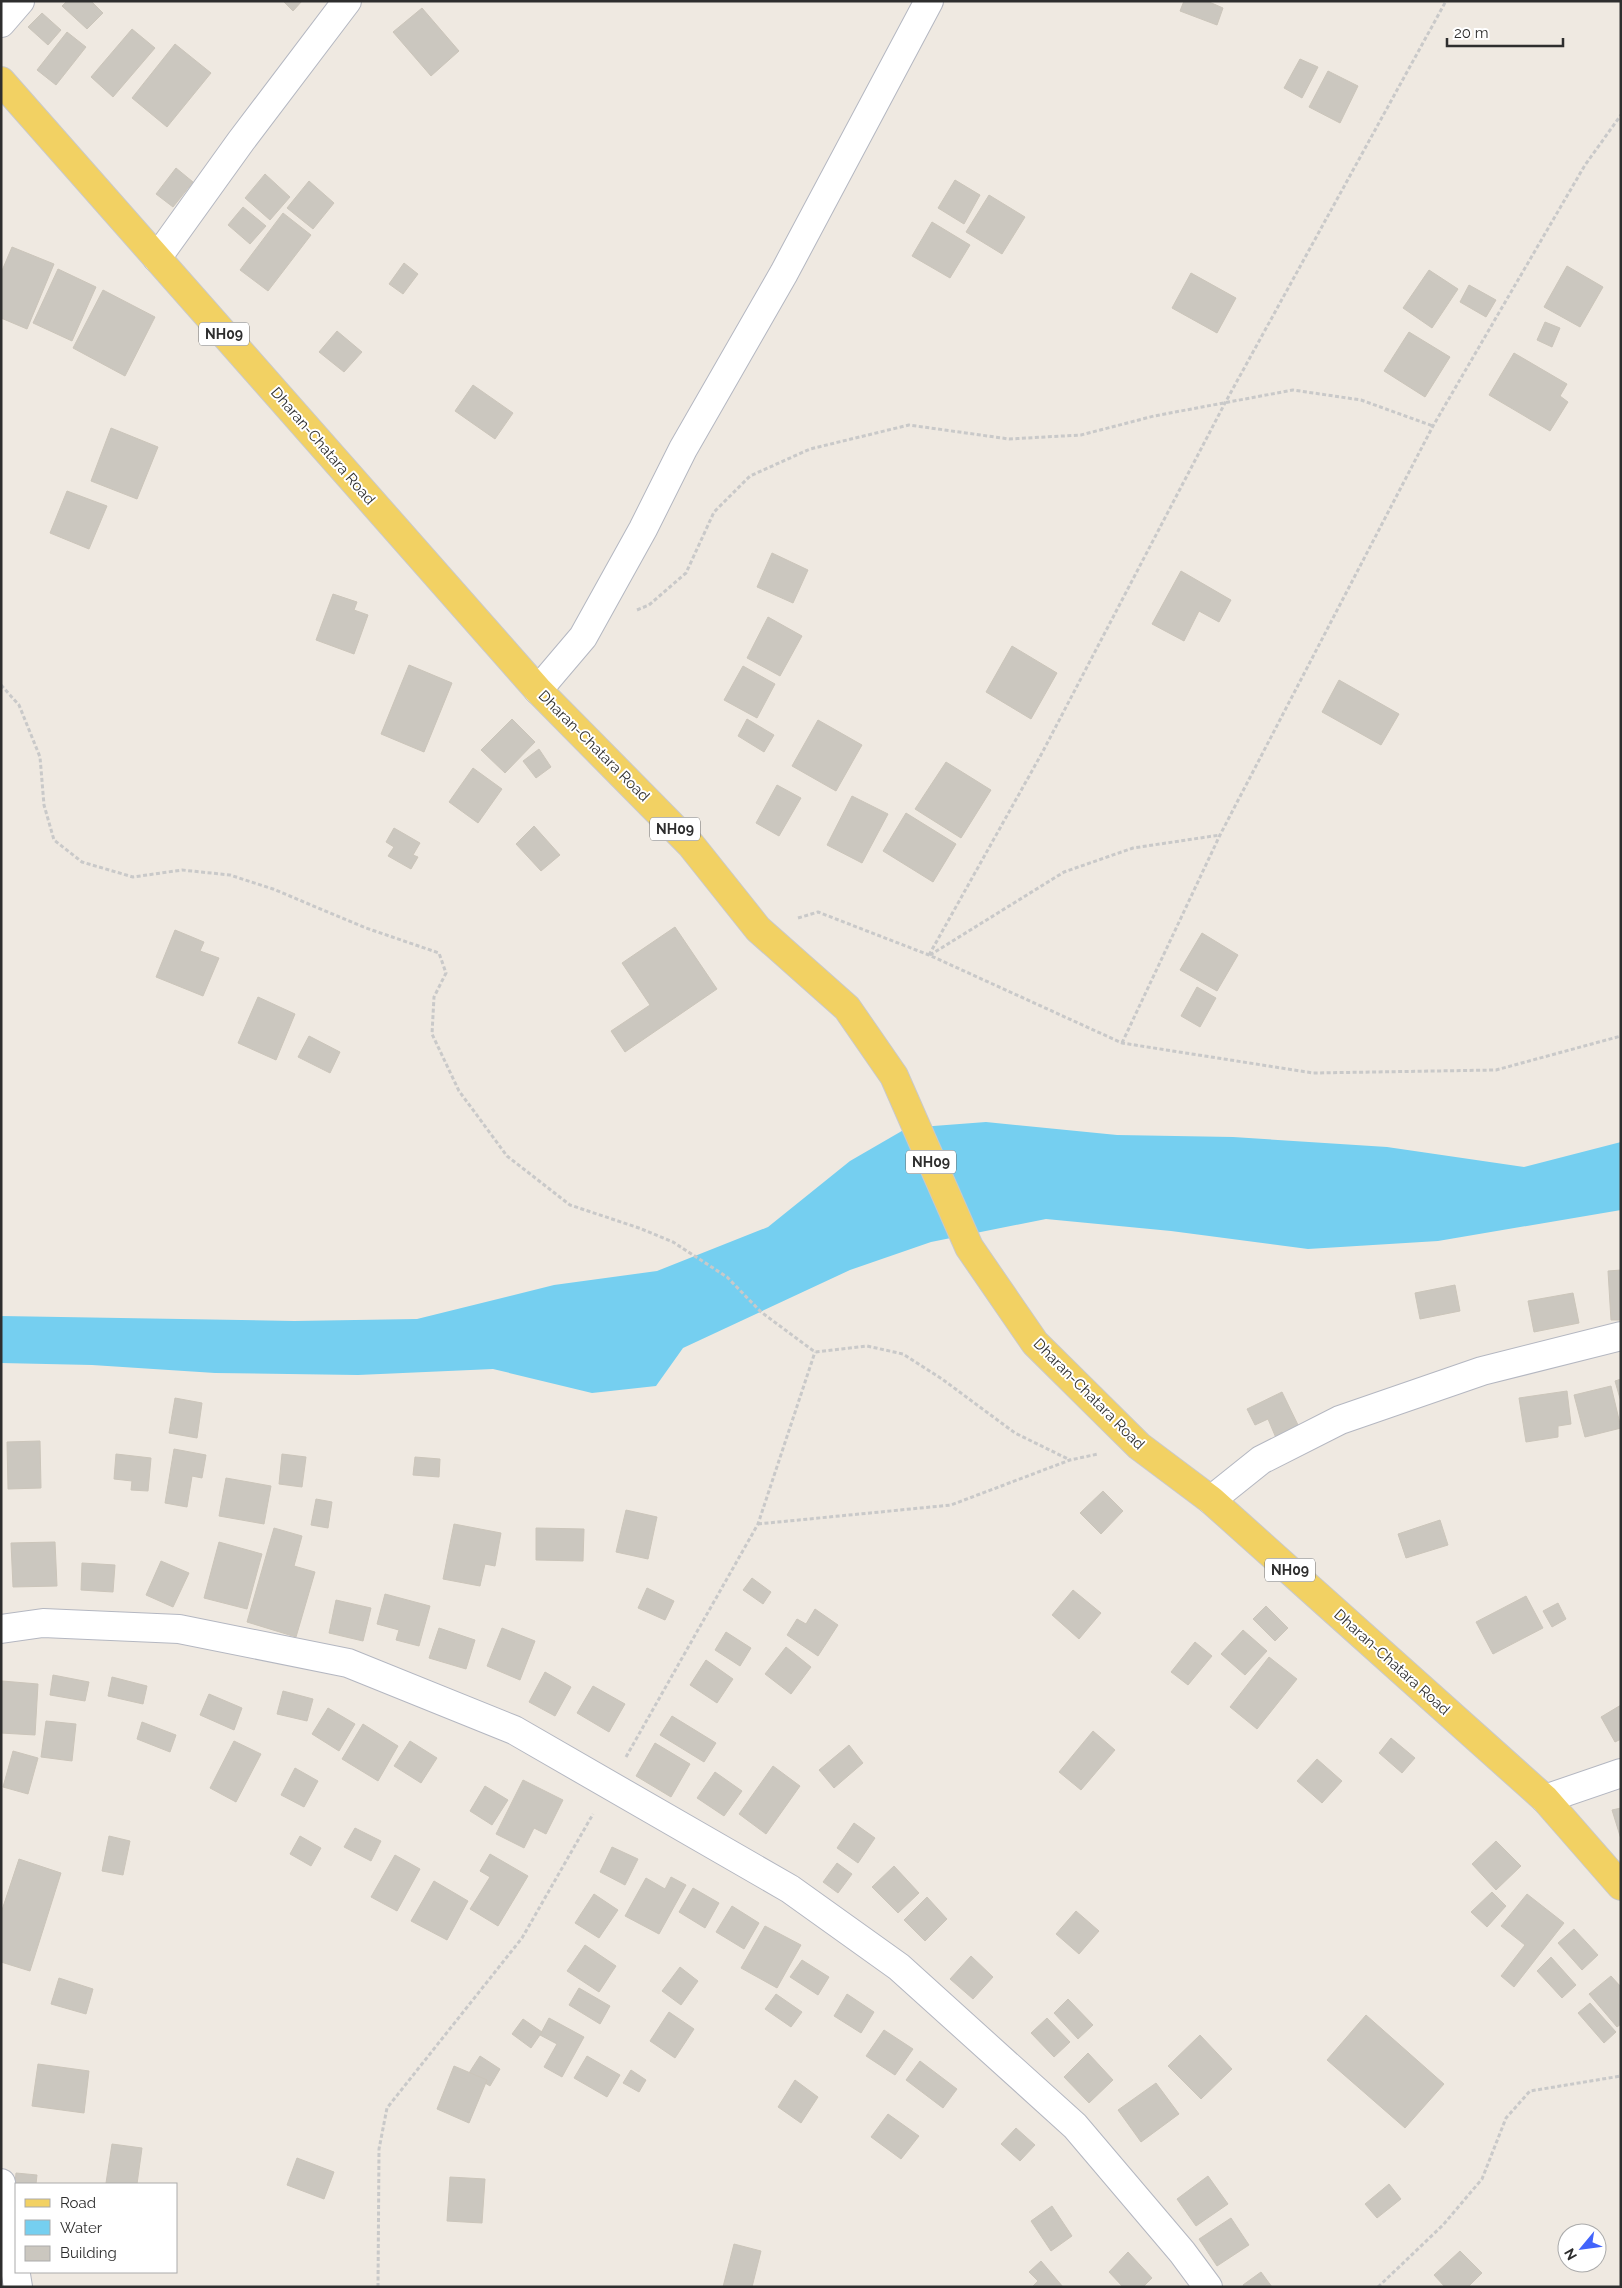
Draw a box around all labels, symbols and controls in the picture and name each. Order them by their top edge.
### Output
scale bar [1447,15,1563,47]
text: 20 m [1454,24,1489,42]
road number: NH09 [199,322,249,346]
street label: Dharan-Chatara Road [267,384,379,508]
street label: Dharan-Chatara Road [535,687,653,805]
road number: NH09 [650,818,700,841]
road number: NH09 [906,1150,956,1174]
street label: Dharan-Chatara Road [1030,1335,1148,1453]
road number: NH09 [1265,1558,1315,1582]
street label: Dharan-Chatara Road [1330,1605,1454,1719]
legend [15,2183,178,2273]
text: Road [60,2194,96,2212]
text: Water [60,2219,103,2237]
north arrow [1557,2223,1607,2273]
text: Building [60,2244,117,2262]
text: N [1561,2246,1580,2263]

